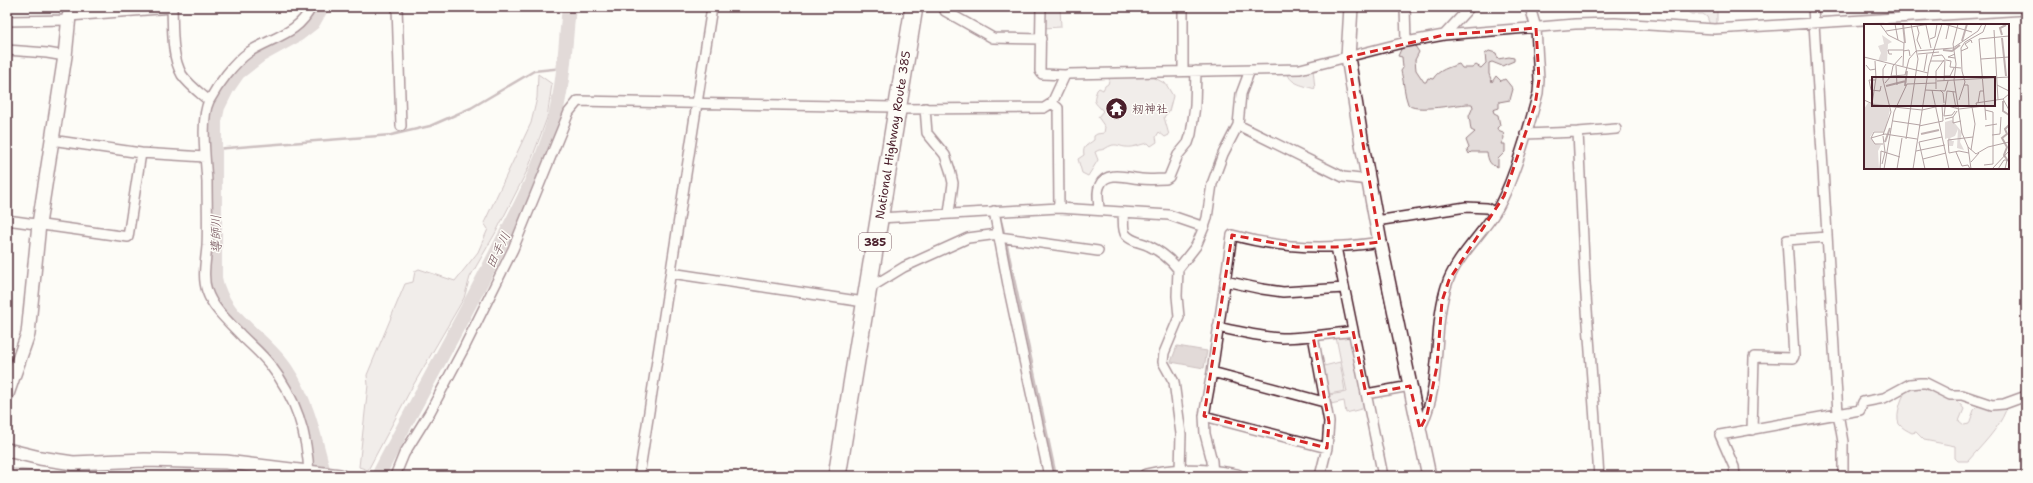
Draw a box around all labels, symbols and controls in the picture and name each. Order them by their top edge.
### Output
inset map [1864,24,2009,169]
street label: National Highway Route 385 [872,50,914,220]
temple icon: 籾神社 [1103,96,1129,122]
place label: 籾神社 [1132,101,1168,117]
water label: 導師川 [207,214,225,254]
water label: 田手川 [482,229,514,271]
road number: 385 [859,233,891,251]

